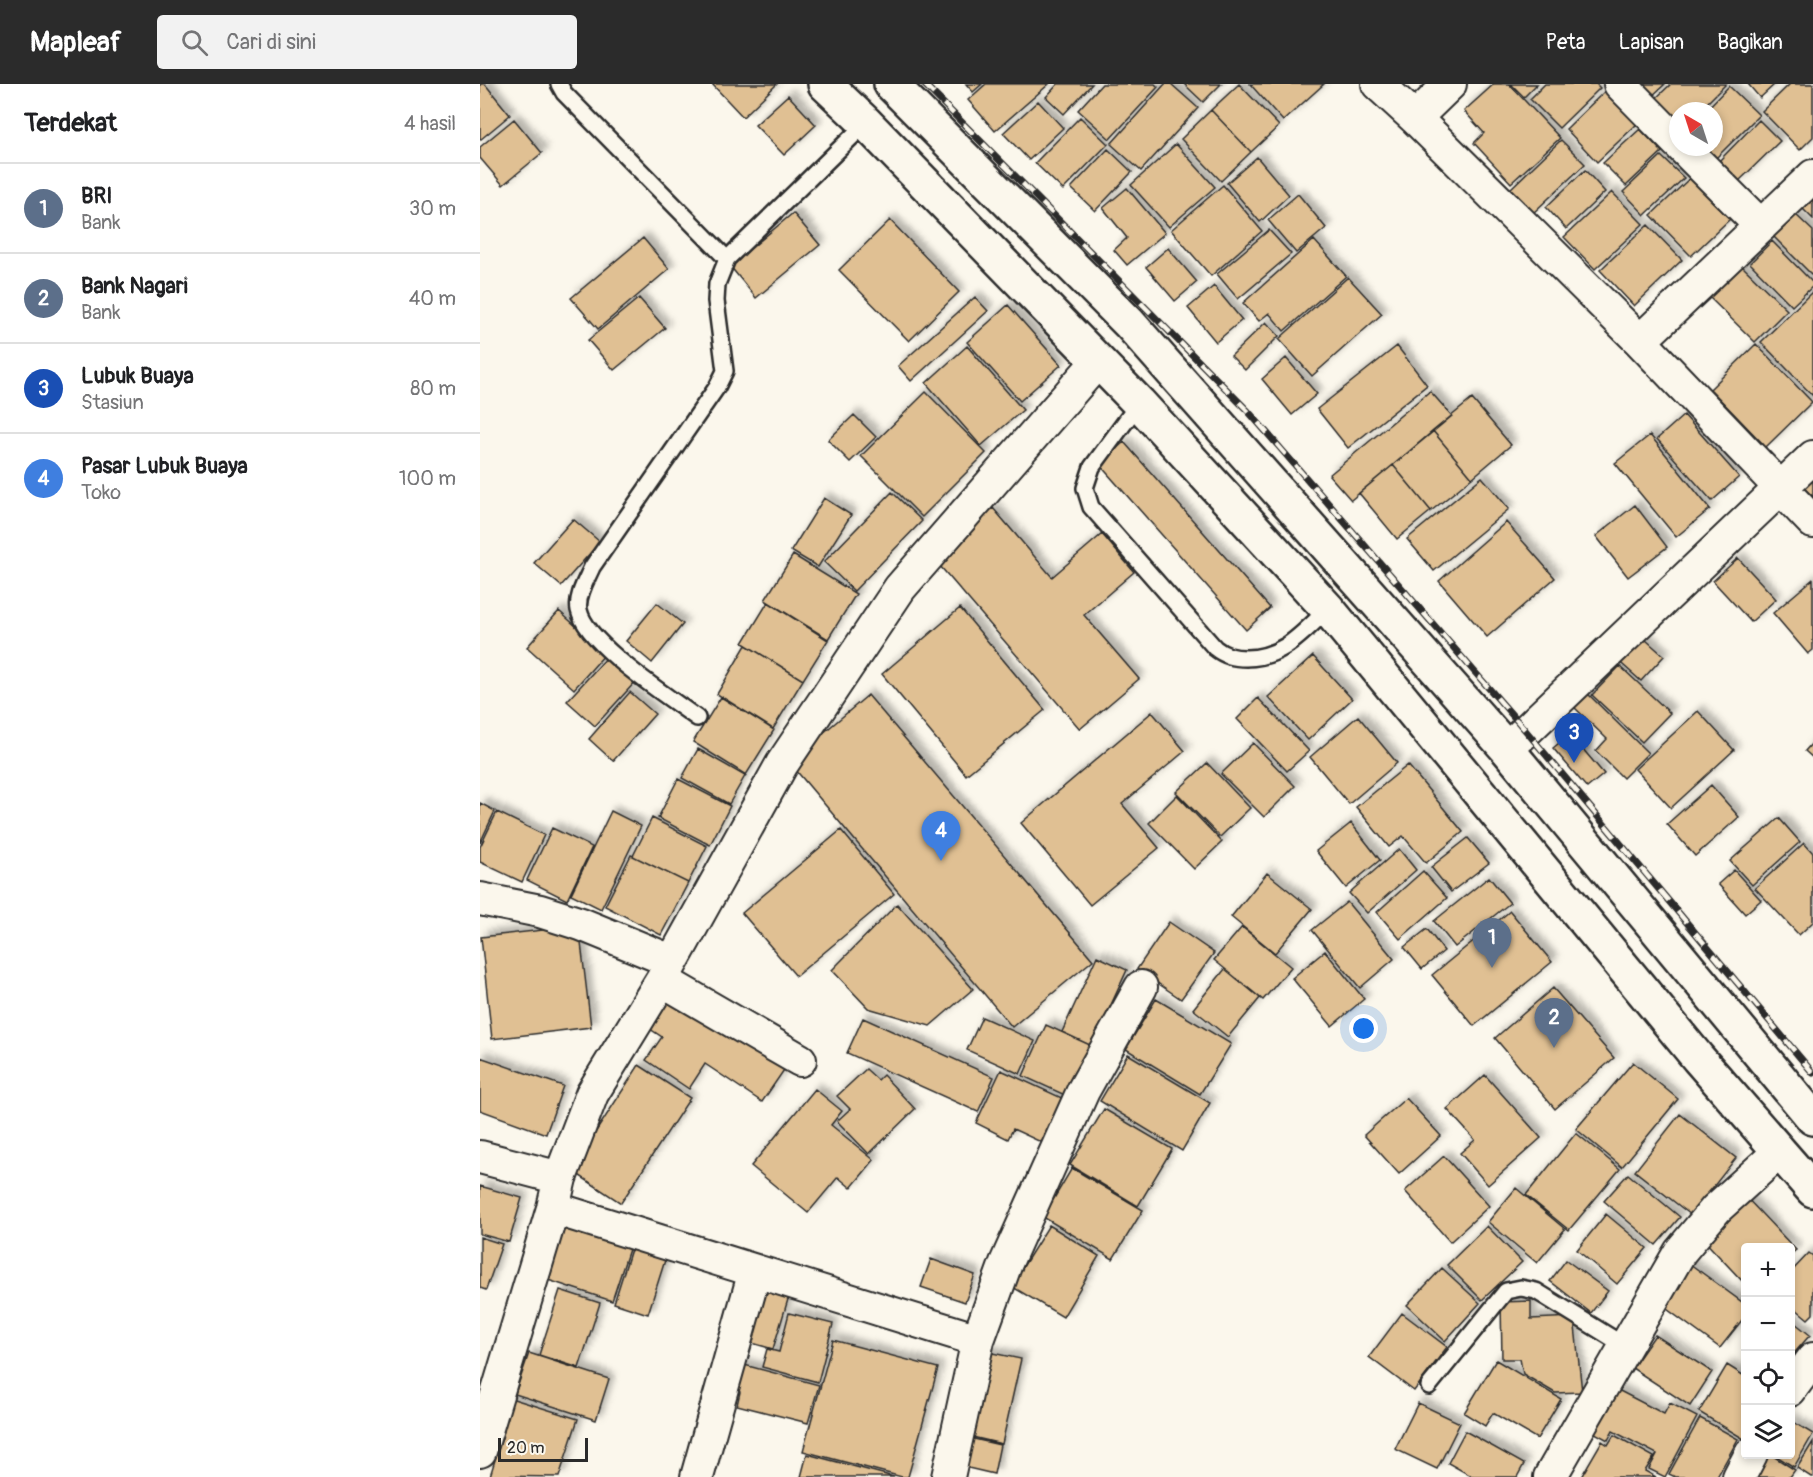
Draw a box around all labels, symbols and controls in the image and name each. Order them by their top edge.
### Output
search box [157,15,577,69]
text: Mapleaf [30,25,121,60]
icon: search [178,26,211,59]
text: Cari di sini [226,28,316,56]
text: Peta [1545,29,1586,56]
text: Lapisan [1619,29,1684,56]
text: Bagikan [1717,29,1783,56]
north arrow [1669,102,1723,156]
text: Terdekat [24,107,117,139]
text: 4 hasil [404,111,456,136]
text: BRI [81,182,112,210]
text: 1 [40,196,47,221]
text: 30 m [409,196,456,221]
text: Bank [81,210,121,235]
text: Bank Nagari [81,272,188,300]
text: 2 [38,286,49,311]
text: 40 m [409,286,456,311]
text: Bank [81,300,121,325]
text: Lubuk Buaya [81,362,194,390]
text: 3 [38,376,49,401]
text: 80 m [410,376,456,401]
text: Stasiun [81,390,144,415]
text: Pasar Lubuk Buaya [81,452,248,480]
text: 4 [38,466,49,491]
text: 100 m [399,466,456,491]
text: Toko [81,480,121,505]
pin: 3 [1554,714,1594,763]
pin: 4 [922,812,960,861]
pin: 1 [1472,918,1512,968]
pin: 2 [1534,998,1574,1048]
your location [1349,1014,1378,1043]
map controls [1741,1243,1795,1459]
button: + [1741,1243,1795,1297]
button: − [1741,1297,1795,1351]
button: locate [1741,1351,1795,1405]
button: layers [1741,1405,1795,1459]
scale bar [498,1435,588,1462]
text: 20 m [507,1438,545,1458]

